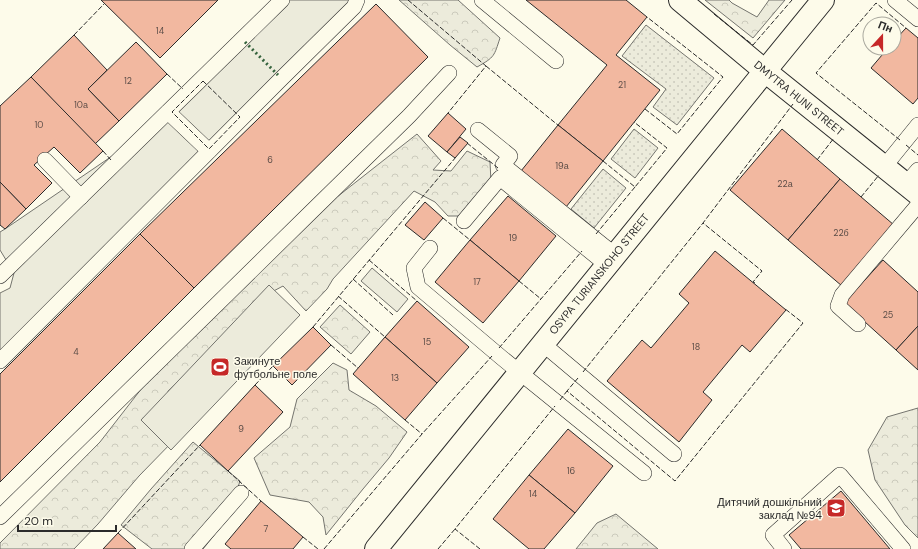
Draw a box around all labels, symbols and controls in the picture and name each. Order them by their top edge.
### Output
north arrow [862,16,902,56]
text: Пн [876,18,895,36]
house number: 14 [156,25,165,37]
street label: DMYTRA HUNI STREET [751,57,847,139]
house number: 12 [124,75,132,87]
house number: 21 [618,79,626,91]
house number: 10а [74,99,88,111]
house number: 10 [35,119,43,131]
house number: 6 [267,154,273,166]
house number: 19а [555,160,569,172]
house number: 22а [777,178,793,190]
street label: OSYPA TURIANSKOHO STREET [546,211,652,337]
house number: 22б [833,227,849,239]
house number: 19 [509,232,518,244]
house number: 17 [473,276,481,288]
house number: 25 [883,309,893,321]
house number: 15 [423,336,431,348]
house number: 18 [692,341,700,353]
house number: 4 [73,346,79,358]
place label: Закинуте футбольне поле [234,354,317,381]
sports icon: Закинуте футбольне поле [209,356,231,378]
house number: 13 [391,372,399,384]
house number: 9 [238,423,244,435]
house number: 16 [567,465,576,477]
house number: 14 [529,488,538,500]
place label: Дитячий дошкільний заклад №94 [717,495,822,522]
school or university icon: Дитячий дошкільний заклад №94 [825,497,847,519]
scale bar [18,507,116,533]
text: 20 m [24,513,53,529]
house number: 7 [264,523,269,535]

